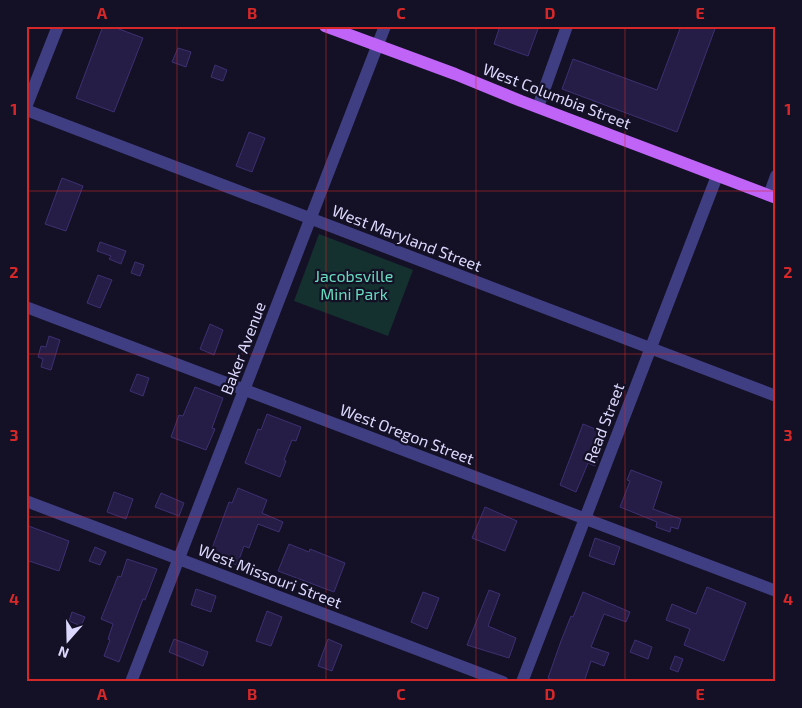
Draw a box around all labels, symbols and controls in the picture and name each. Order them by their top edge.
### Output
text: A [97,3,108,22]
text: B [247,3,257,22]
text: C [396,3,406,22]
text: D [545,3,556,22]
text: E [695,3,705,22]
street label: West Columbia Street [480,58,634,133]
text: 1 [11,99,17,118]
text: 1 [785,99,791,118]
street label: West Maryland Street [330,200,485,275]
text: 2 [9,262,19,281]
text: 2 [783,262,793,281]
park label: Jacobsville Mini Park [315,266,393,303]
street label: Baker Avenue [216,299,269,397]
street label: Read Street [580,380,628,466]
street label: West Oregon Street [337,399,477,468]
text: 3 [9,425,19,444]
text: 3 [783,425,793,444]
street label: West Missouri Street [196,539,345,612]
text: 4 [9,589,19,608]
text: 4 [783,589,793,608]
north arrow [42,616,92,666]
text: N [56,643,71,662]
text: A [97,684,108,703]
text: B [247,684,257,703]
text: C [396,684,406,703]
text: D [545,684,556,703]
text: E [695,684,705,703]

